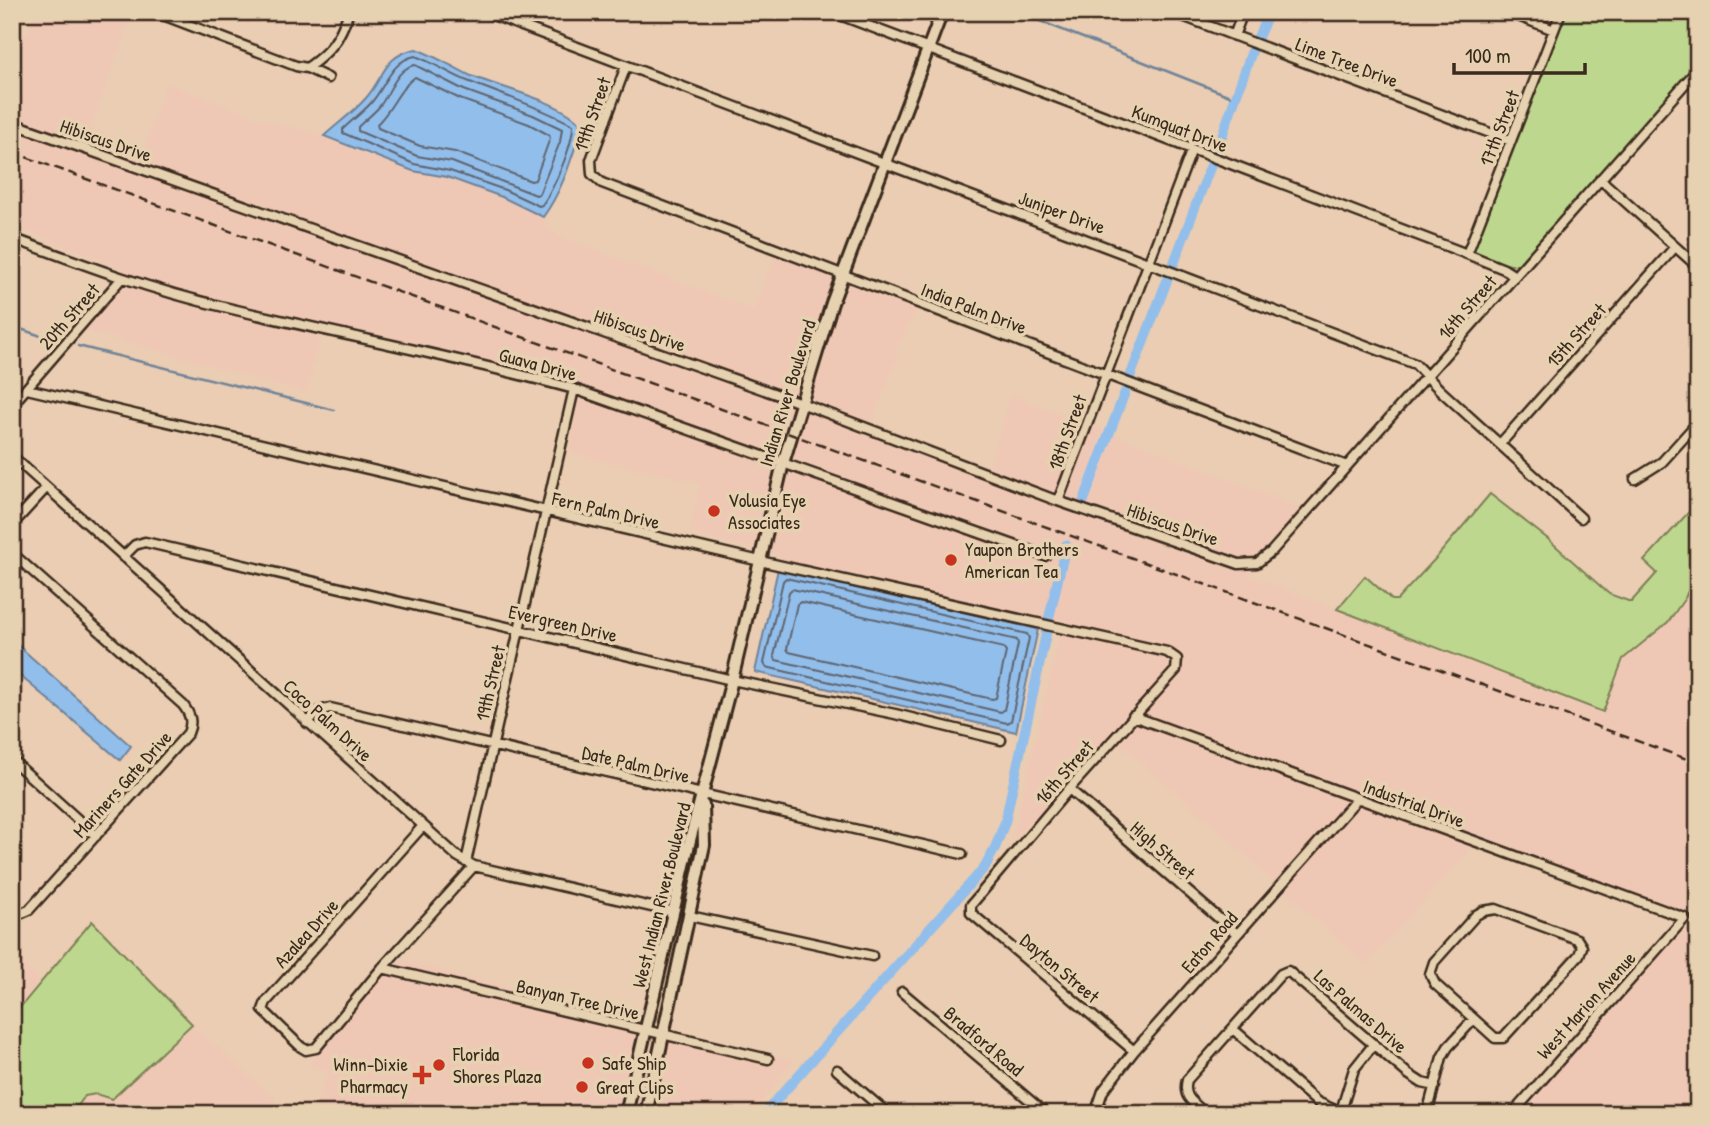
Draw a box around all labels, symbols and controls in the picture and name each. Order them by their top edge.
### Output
street label: Lime Tree Drive [1292,31,1402,94]
scale bar [1454,32,1586,76]
text: 100 m [1465,41,1511,70]
street label: 19th Street [567,73,617,155]
street label: 17th Street [1473,86,1526,170]
street label: Kumquat Drive [1128,98,1232,158]
street label: Hibiscus Drive [57,112,156,168]
street label: Juniper Drive [1015,184,1109,240]
street label: 16th Street [1432,269,1503,345]
street label: India Palm Drive [917,276,1031,340]
street label: 20th Street [33,277,106,355]
street label: 15th Street [1540,297,1612,373]
street label: Hibiscus Drive [591,302,690,358]
street label: Indian River Boulevard [752,316,822,470]
street label: Guava Drive [496,341,580,387]
street label: 18th Street [1041,390,1093,473]
street label: Fern Palm Drive [549,485,663,535]
place label: Volusia Eye Associates [728,487,807,535]
street label: Hibiscus Drive [1124,496,1223,552]
marker: Volusia Eye Associates [706,503,722,519]
place label: Yaupon Brothers American Tea [965,536,1079,584]
marker: Yaupon Brothers American Tea [943,552,959,568]
street label: Evergreen Drive [506,598,620,648]
street label: 19th Street [469,642,511,723]
street label: Coco Palm Drive [278,673,379,767]
street label: Mariners Gate Drive [67,724,178,843]
street label: 16th Street [1029,734,1100,810]
street label: Date Palm Drive [580,739,693,789]
street label: Industrial Drive [1360,773,1469,834]
street label: West Indian River Boulevard [625,799,697,990]
street label: High Street [1125,815,1201,886]
street label: Azalea Drive [268,892,344,973]
street label: Eaton Road [1175,905,1244,979]
street label: Dayton Street [1015,927,1105,1009]
street label: West Marion Avenue [1531,945,1642,1064]
street label: Las Palmas Drive [1309,963,1414,1059]
street label: Banyan Tree Drive [514,972,643,1026]
street label: Bradford Road [939,1000,1030,1082]
place label: Florida Shores Plaza [452,1041,542,1089]
place label: Safe Ship [602,1050,666,1076]
place label: Winn-Dixie Pharmacy [334,1051,408,1099]
marker: Safe Ship [580,1055,596,1071]
marker: Florida Shores Plaza [431,1057,447,1073]
marker: Winn-Dixie Pharmacy [414,1067,430,1083]
place label: Great Clips [596,1074,674,1100]
marker: Great Clips [574,1079,590,1095]

